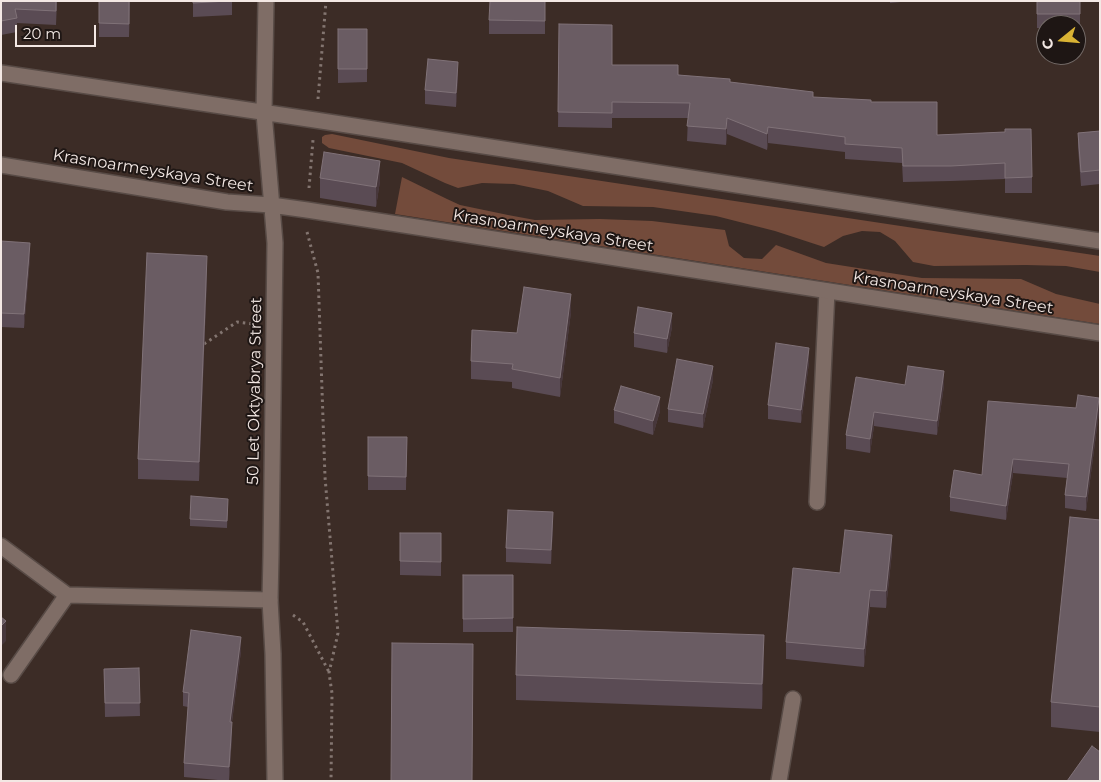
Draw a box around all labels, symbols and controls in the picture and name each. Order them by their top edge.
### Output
scale bar [18,15,99,47]
north arrow [1036,15,1086,65]
text: 20 m [23,24,61,43]
text: С [1038,37,1058,52]
street label: Krasnoarmeyskaya Street [51,146,255,196]
street label: Krasnoarmeyskaya Street [451,206,655,256]
street label: Krasnoarmeyskaya Street [851,268,1055,318]
street label: 50 Let Oktyabrya Street [244,297,266,485]

